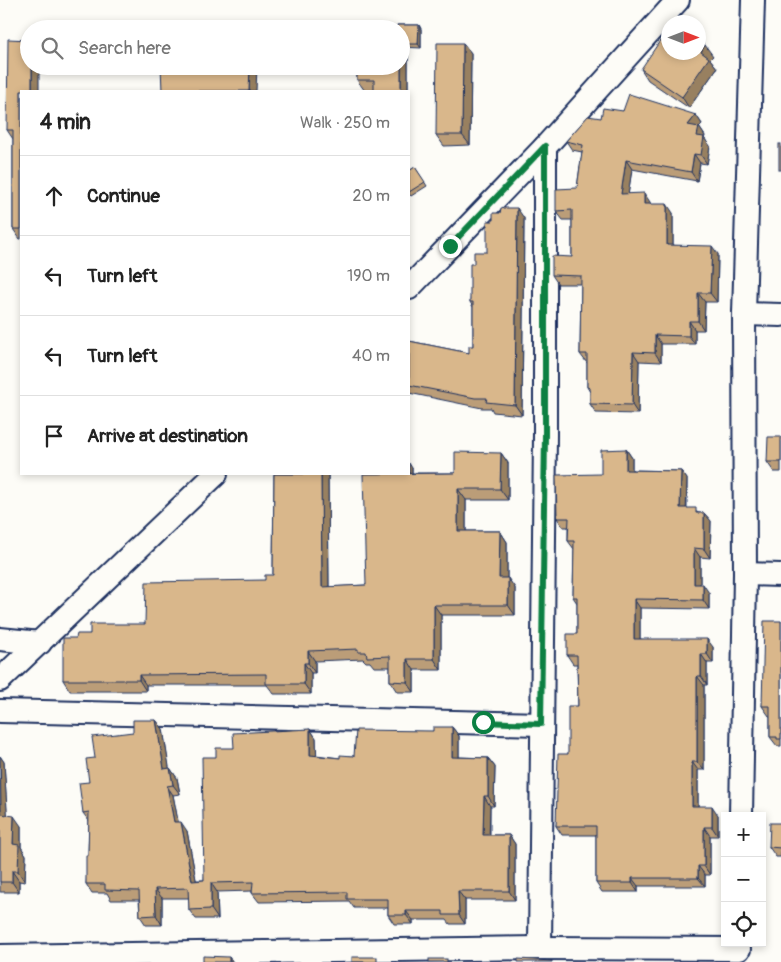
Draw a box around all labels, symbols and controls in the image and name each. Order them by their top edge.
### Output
north arrow [661,15,706,60]
search box [20,20,410,75]
icon: search [38,34,66,62]
text: Search here [78,36,171,60]
text: 4 min [40,109,91,136]
text: Walk · 250 m [300,113,390,133]
icon: ahead [40,182,68,210]
text: Continue [87,184,160,208]
text: 20 m [352,186,390,206]
route end [439,235,462,258]
icon: left [40,262,68,290]
text: Turn left [87,264,157,288]
text: 190 m [347,266,390,286]
icon: left [40,342,68,370]
text: Turn left [87,344,157,368]
text: 40 m [352,346,390,366]
icon: arrive [40,422,68,450]
text: Arrive at destination [87,424,248,448]
route start [472,711,495,734]
map controls [721,812,766,947]
button: + [721,812,766,857]
button: − [721,857,766,902]
button: locate [721,902,766,947]

